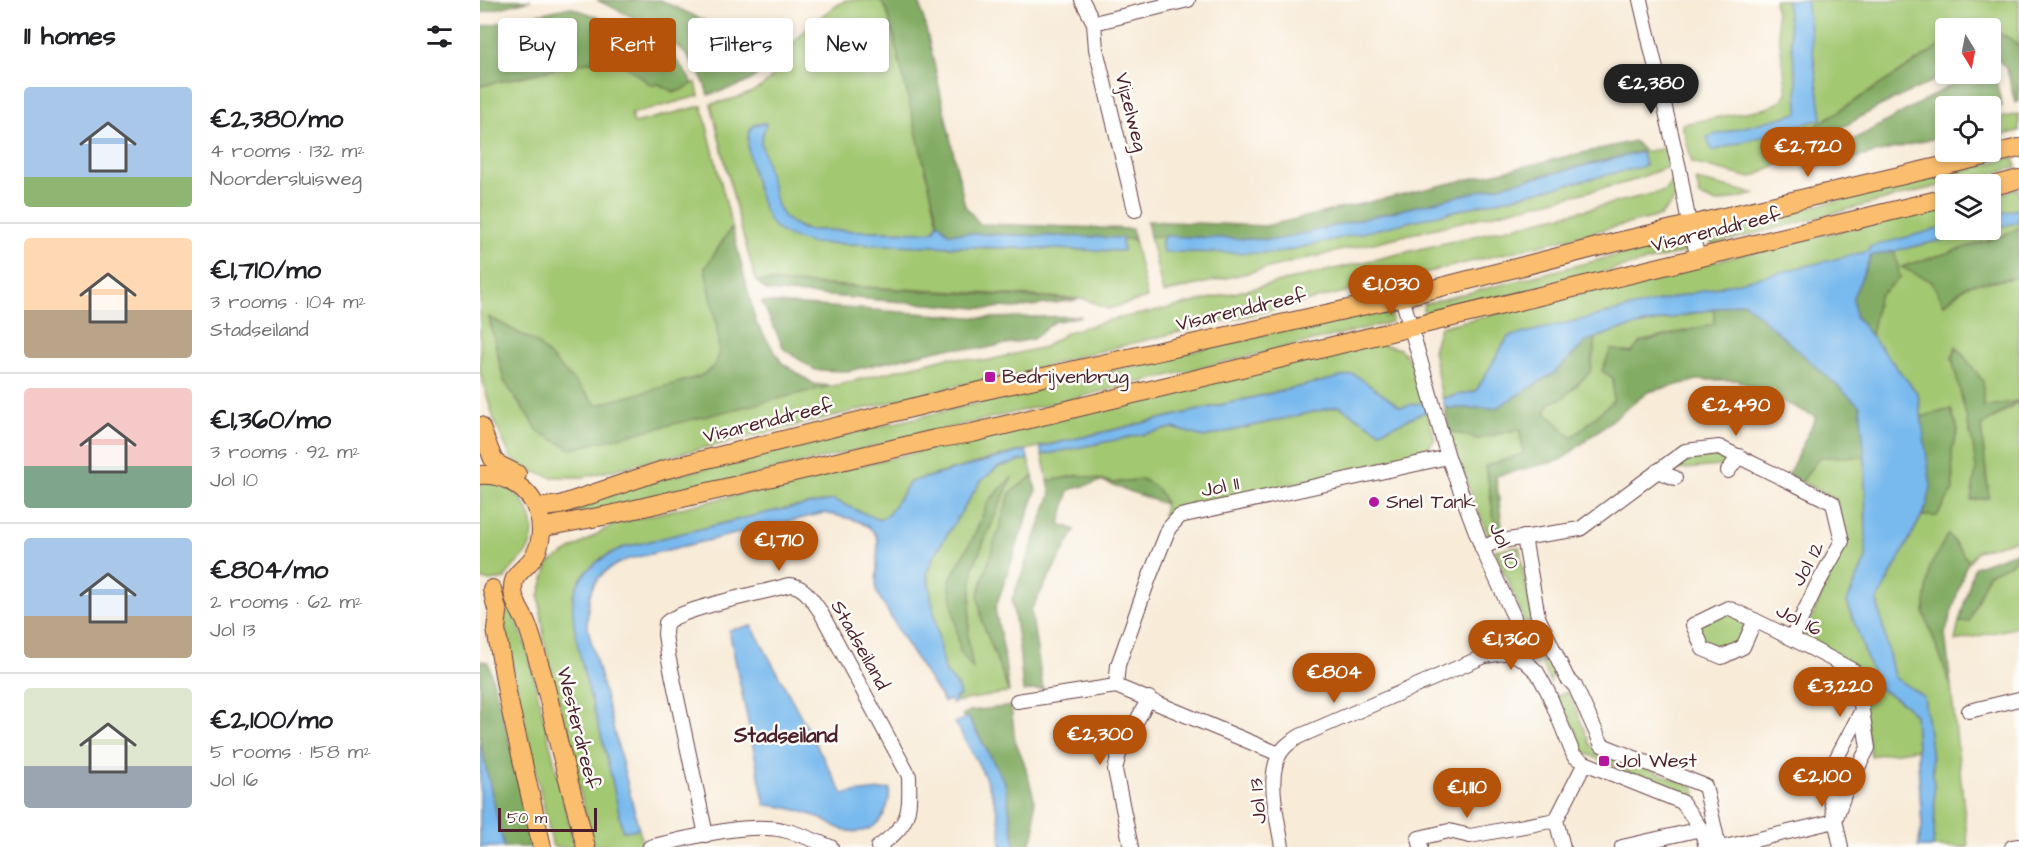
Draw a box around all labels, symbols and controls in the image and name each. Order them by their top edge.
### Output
text: 11 homes [24,18,116,54]
chip: Buy [498,18,577,72]
chip: Rent [589,18,676,72]
chip: Filters [688,18,793,72]
chip: New [805,18,889,72]
north arrow [1935,18,2001,84]
map controls [1935,18,2001,240]
icon: filters [423,20,456,53]
pin: €2,380 [1602,64,1700,115]
text: €2,380 [1618,69,1684,97]
street label: Vijzelweg [1107,70,1154,155]
button: locate [1935,96,2001,162]
text: €2,380/mo [210,101,343,137]
icon: home [72,111,144,183]
pin: €2,720 [1759,127,1857,178]
text: €2,720 [1774,132,1842,160]
text: 4 rooms · 132 m² [210,137,365,165]
text: Noordersluisweg [210,165,362,193]
button: layers [1935,174,2001,240]
street label: Visarenddreef [1648,200,1784,260]
text: €1,710/mo [210,252,321,288]
icon: home [72,262,144,334]
pin: €1,030 [1342,265,1440,316]
text: €1,030 [1362,270,1420,298]
street label: Visarenddreef [1173,281,1309,339]
text: 3 rooms · 104 m² [210,288,366,316]
text: Stadseiland [210,316,309,344]
place label: Bedrijvenbrug [1002,363,1129,392]
marker: Bedrijvenbrug [983,370,997,384]
pin: €2,490 [1687,386,1785,437]
street label: Visarenddreef [700,391,836,451]
text: €2,490 [1702,391,1770,419]
text: €1,360/mo [210,402,331,438]
icon: home [72,412,144,484]
text: 3 rooms · 92 m² [210,438,360,466]
text: Jol 10 [210,466,258,494]
street label: Jol 11 [1198,469,1242,505]
place label: Snel Tank [1386,488,1476,516]
marker: Snel Tank [1367,495,1381,509]
street label: Jol 10 [1482,518,1526,574]
pin: €1,710 [730,521,828,572]
text: €1,710 [754,526,804,554]
street label: Jol 12 [1784,536,1832,591]
text: €804/mo [210,552,328,588]
icon: home [72,562,144,634]
text: 2 rooms · 62 m² [210,588,362,616]
street label: Stadseiland [824,595,896,695]
street label: Jol 16 [1771,597,1827,644]
text: Jol 13 [210,616,256,644]
pin: €1,360 [1462,620,1560,671]
text: €1,360 [1482,625,1540,653]
pin: €804 [1298,653,1370,704]
text: €804 [1306,658,1362,686]
street label: Westerdreef [549,664,607,792]
pin: €3,220 [1791,667,1889,718]
text: €3,220 [1807,672,1873,700]
text: €2,100/mo [210,702,333,738]
icon: home [72,712,144,784]
pin: €2,300 [1051,715,1149,766]
text: €2,300 [1067,720,1133,748]
district label: Stadseiland [733,721,838,750]
text: 5 rooms · 158 m² [210,738,371,766]
place label: Jol West [1616,747,1697,775]
marker: Jol West [1597,754,1611,768]
pin: €2,100 [1773,757,1871,808]
text: €2,100 [1793,762,1851,790]
text: Jol 16 [210,766,258,794]
pin: €1,110 [1418,768,1516,819]
text: €1,110 [1447,773,1487,801]
street label: Jol 13 [1242,777,1274,825]
scale bar [498,805,597,832]
text: 50 m [507,807,547,829]

